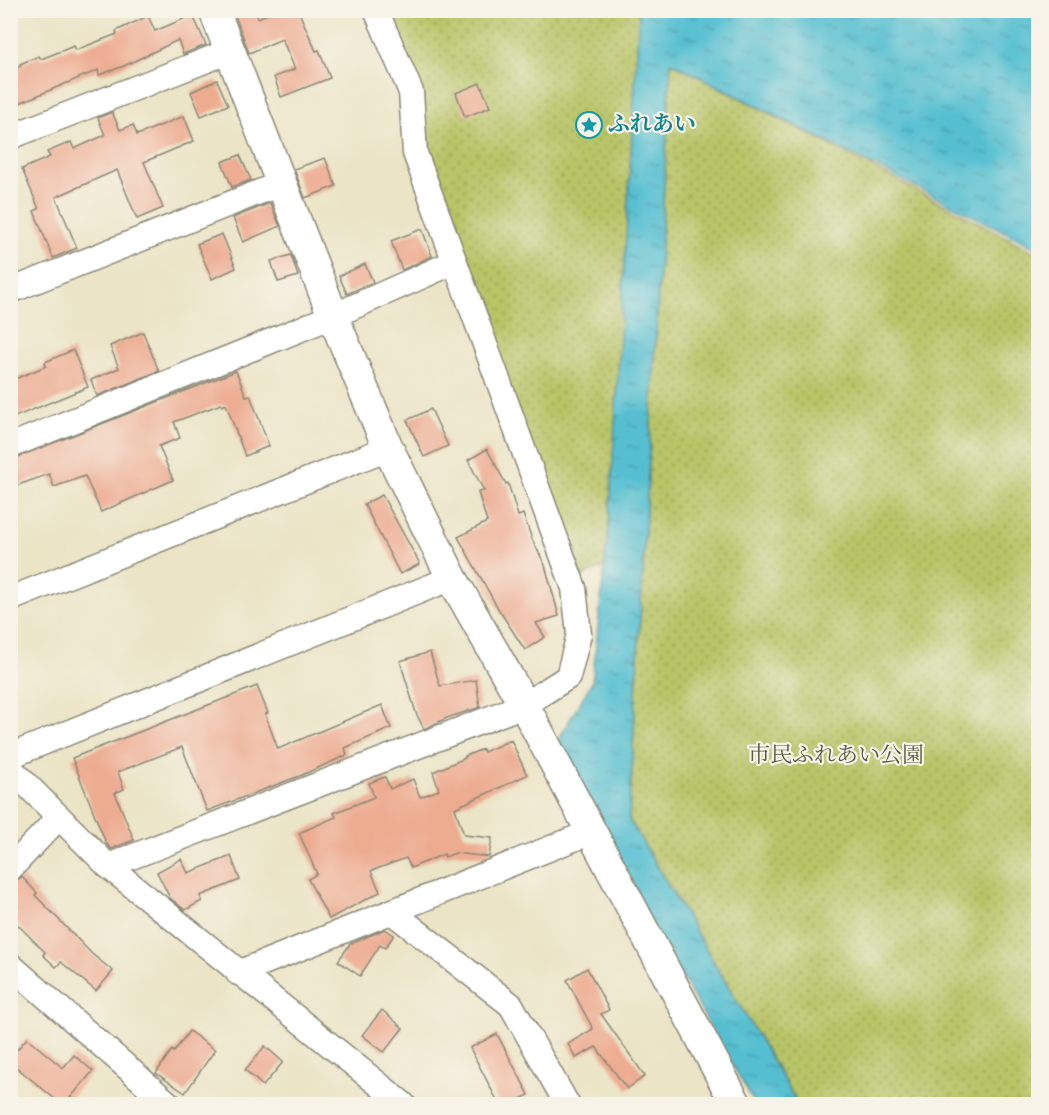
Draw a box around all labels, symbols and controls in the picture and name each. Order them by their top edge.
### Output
place icon: ふれあい [574,110,604,140]
place label: ふれあい [608,110,696,141]
park label: 市民ふれあい公園 [748,741,924,772]

